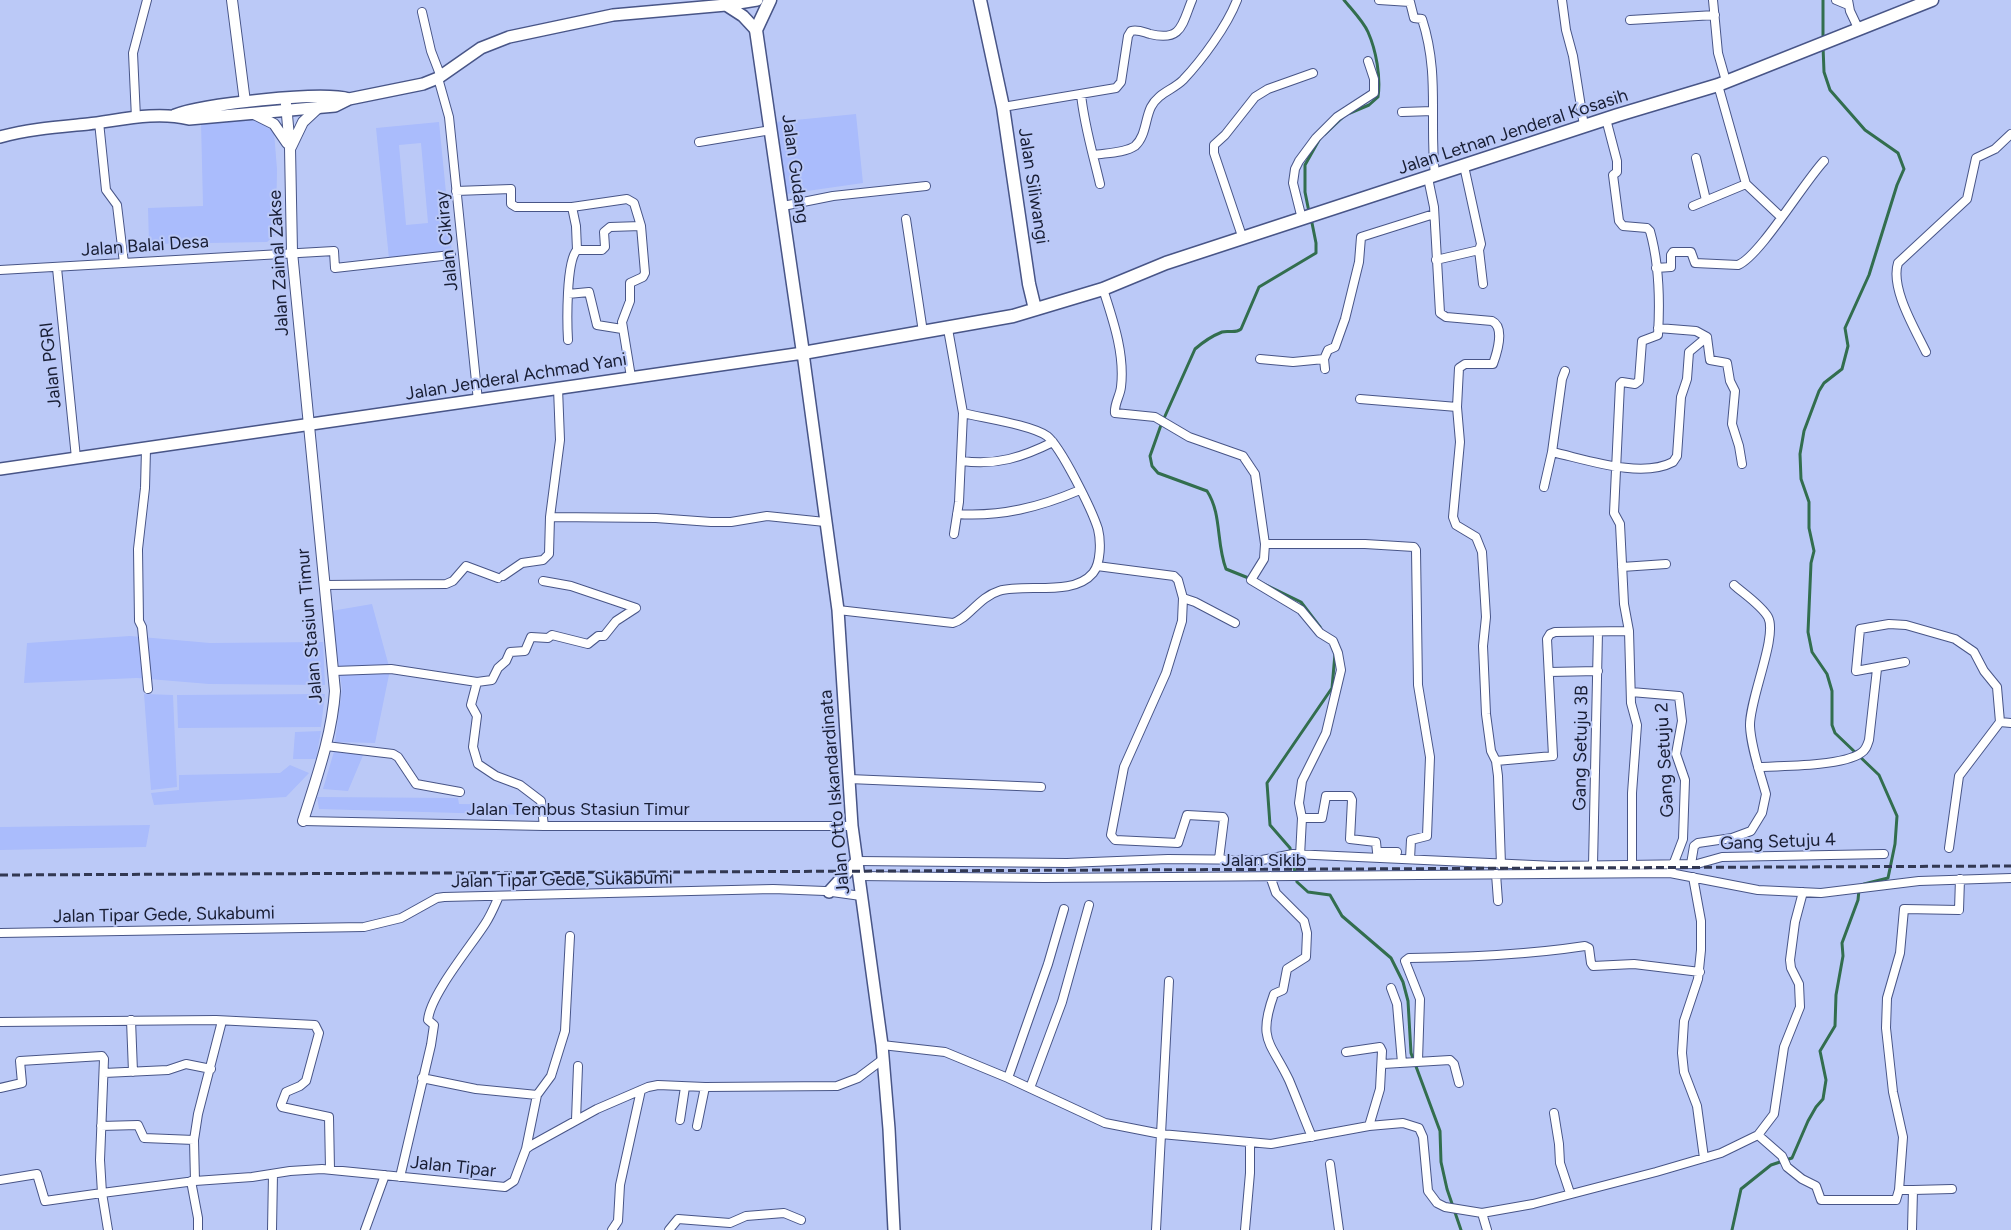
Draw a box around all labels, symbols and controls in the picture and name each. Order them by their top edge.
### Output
street label: Jalan Letnan Jenderal Kosasih [1395,85,1631,179]
street label: Jalan Gudang [777,113,813,225]
street label: Jalan Siliwangi [1013,126,1053,246]
street label: Jalan Zainal Zakse [264,189,294,337]
street label: Jalan Cikiray [431,190,463,292]
street label: Jalan Balai Desa [81,231,209,261]
street label: Jalan PGRI [36,321,66,409]
street label: Jalan Jenderal Achmad Yani [404,349,628,405]
street label: Jalan Stasiun Timur [292,547,328,705]
street label: Gang Setuju 3B [1569,685,1593,811]
street label: Jalan Otto Iskandardinata [815,689,855,895]
street label: Gang Setuju 2 [1651,702,1679,818]
street label: Jalan Tembus Stasiun Timur [466,799,690,821]
street label: Gang Setuju 4 [1720,829,1836,855]
street label: Jalan Sikib [1222,850,1306,872]
street label: Jalan Tipar Gede, Sukabumi [451,867,673,893]
street label: Jalan Tipar Gede, Sukabumi [53,902,275,928]
street label: Jalan Tipar [409,1152,497,1182]

